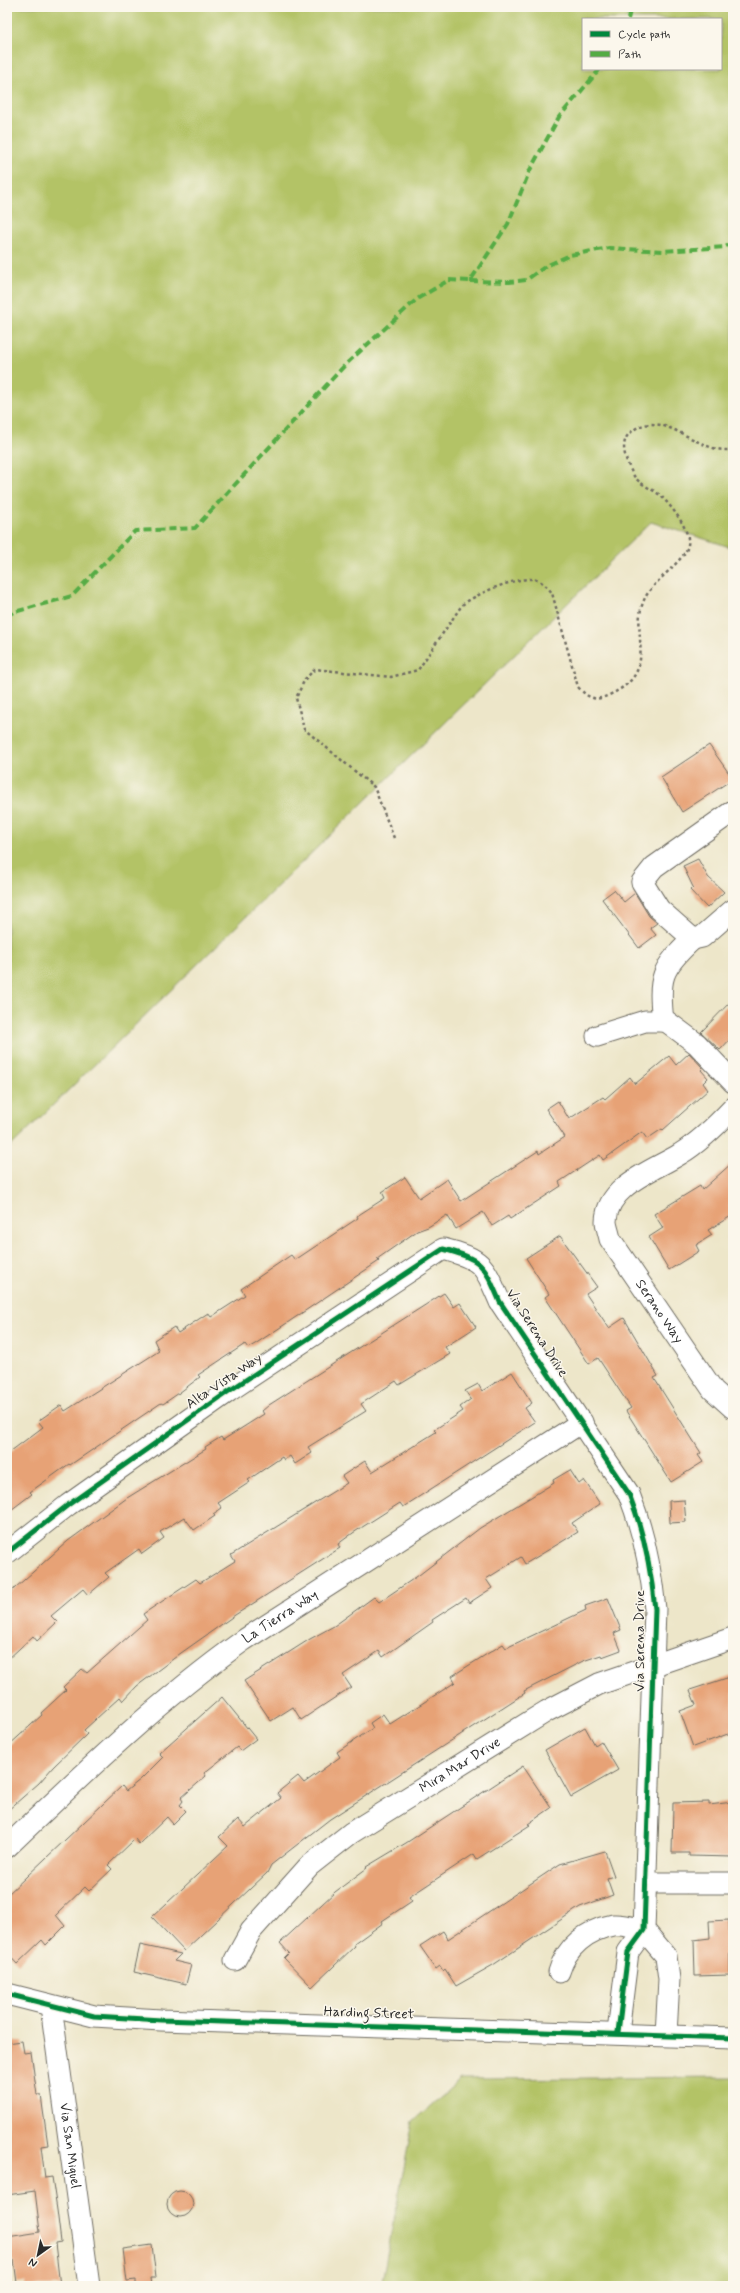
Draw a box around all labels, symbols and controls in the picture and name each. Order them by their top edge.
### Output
legend [582,18,722,70]
text: Cycle path [618,27,670,43]
text: Path [618,47,641,63]
street label: Serano Way [631,1276,688,1347]
street label: Via Serena Drive [502,1285,572,1381]
street label: Alta Vista Way [182,1349,266,1413]
street label: La Tierra Way [239,1586,321,1648]
street label: Via Serena Drive [631,1590,649,1692]
street label: Mira Mar Drive [416,1733,504,1797]
street label: Harding Street [323,2002,415,2026]
street label: Via San Miguel [55,2102,85,2190]
north arrow [18,2235,58,2275]
text: N [26,2255,40,2270]

